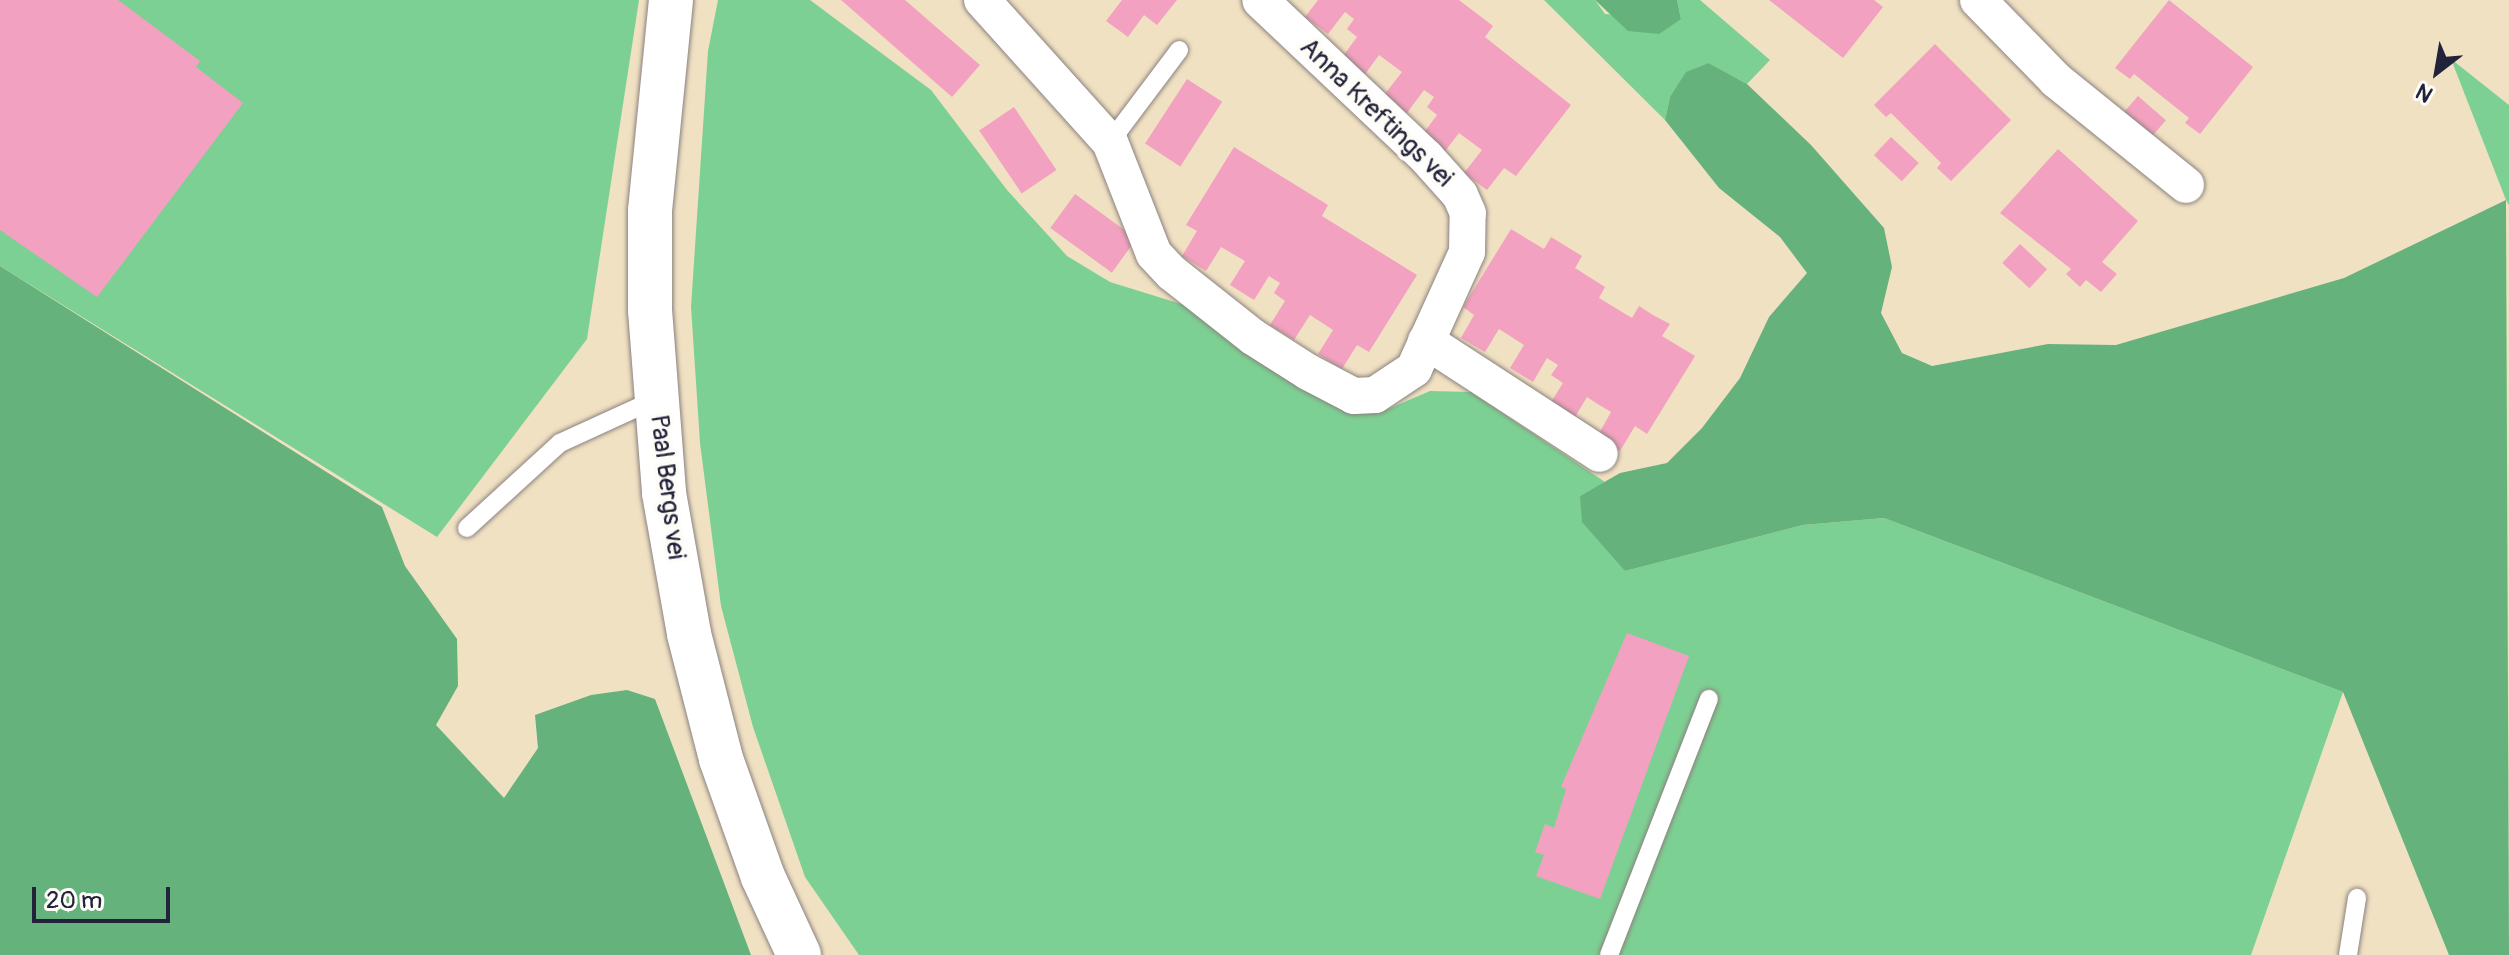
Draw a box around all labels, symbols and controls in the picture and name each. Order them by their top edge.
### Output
street label: Anna Kreftings vei [1293,32,1459,194]
north arrow [2397,32,2477,112]
text: N [2411,77,2438,108]
street label: Paal Bergs vei [643,413,691,561]
scale bar [36,871,174,921]
text: 20 m [46,886,102,915]

